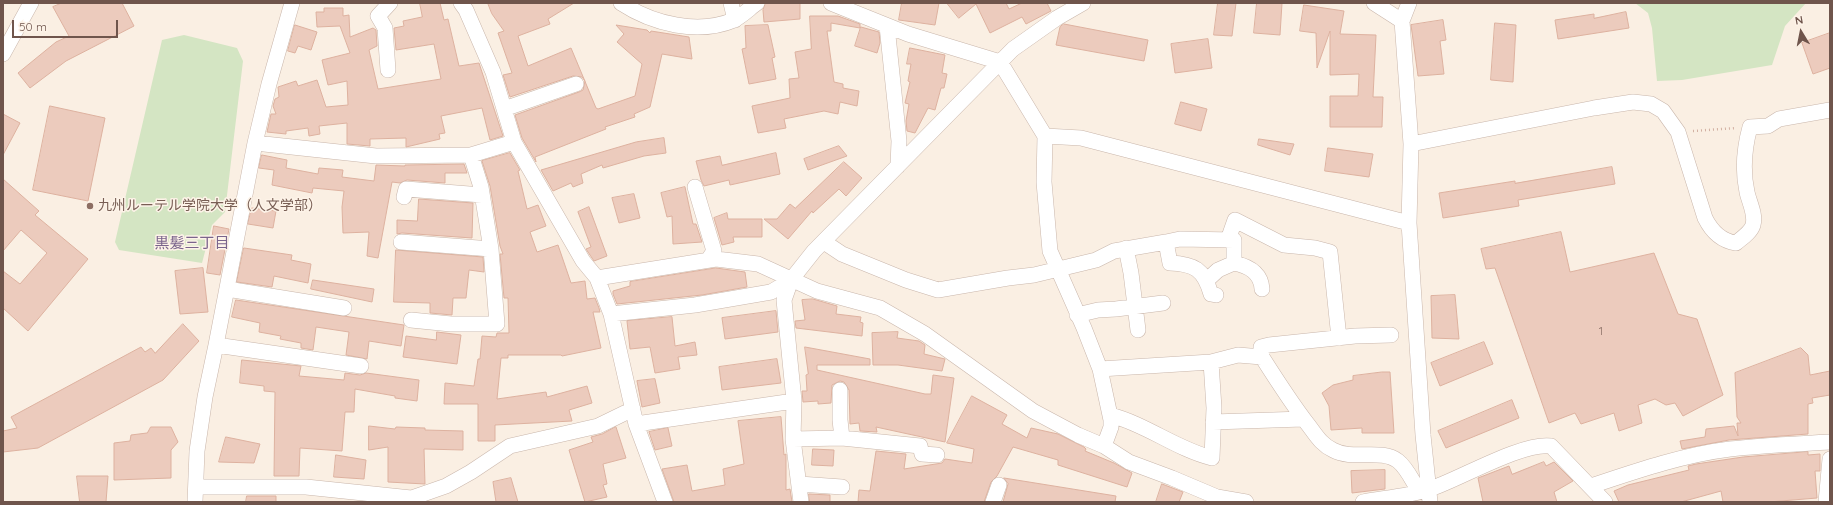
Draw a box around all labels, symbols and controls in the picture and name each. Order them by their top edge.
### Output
scale bar [14,12,120,38]
north arrow [1781,12,1821,52]
text: N [1794,13,1804,28]
text: 50 m [19,19,47,34]
place label: 九州ルーテル学院大学（人文学部） [98,198,322,214]
marker: 九州ルーテル学院大学（人文学部） [85,201,95,211]
district label: 黒髪三丁目 [155,234,229,252]
house number: 1 [1599,324,1603,338]

